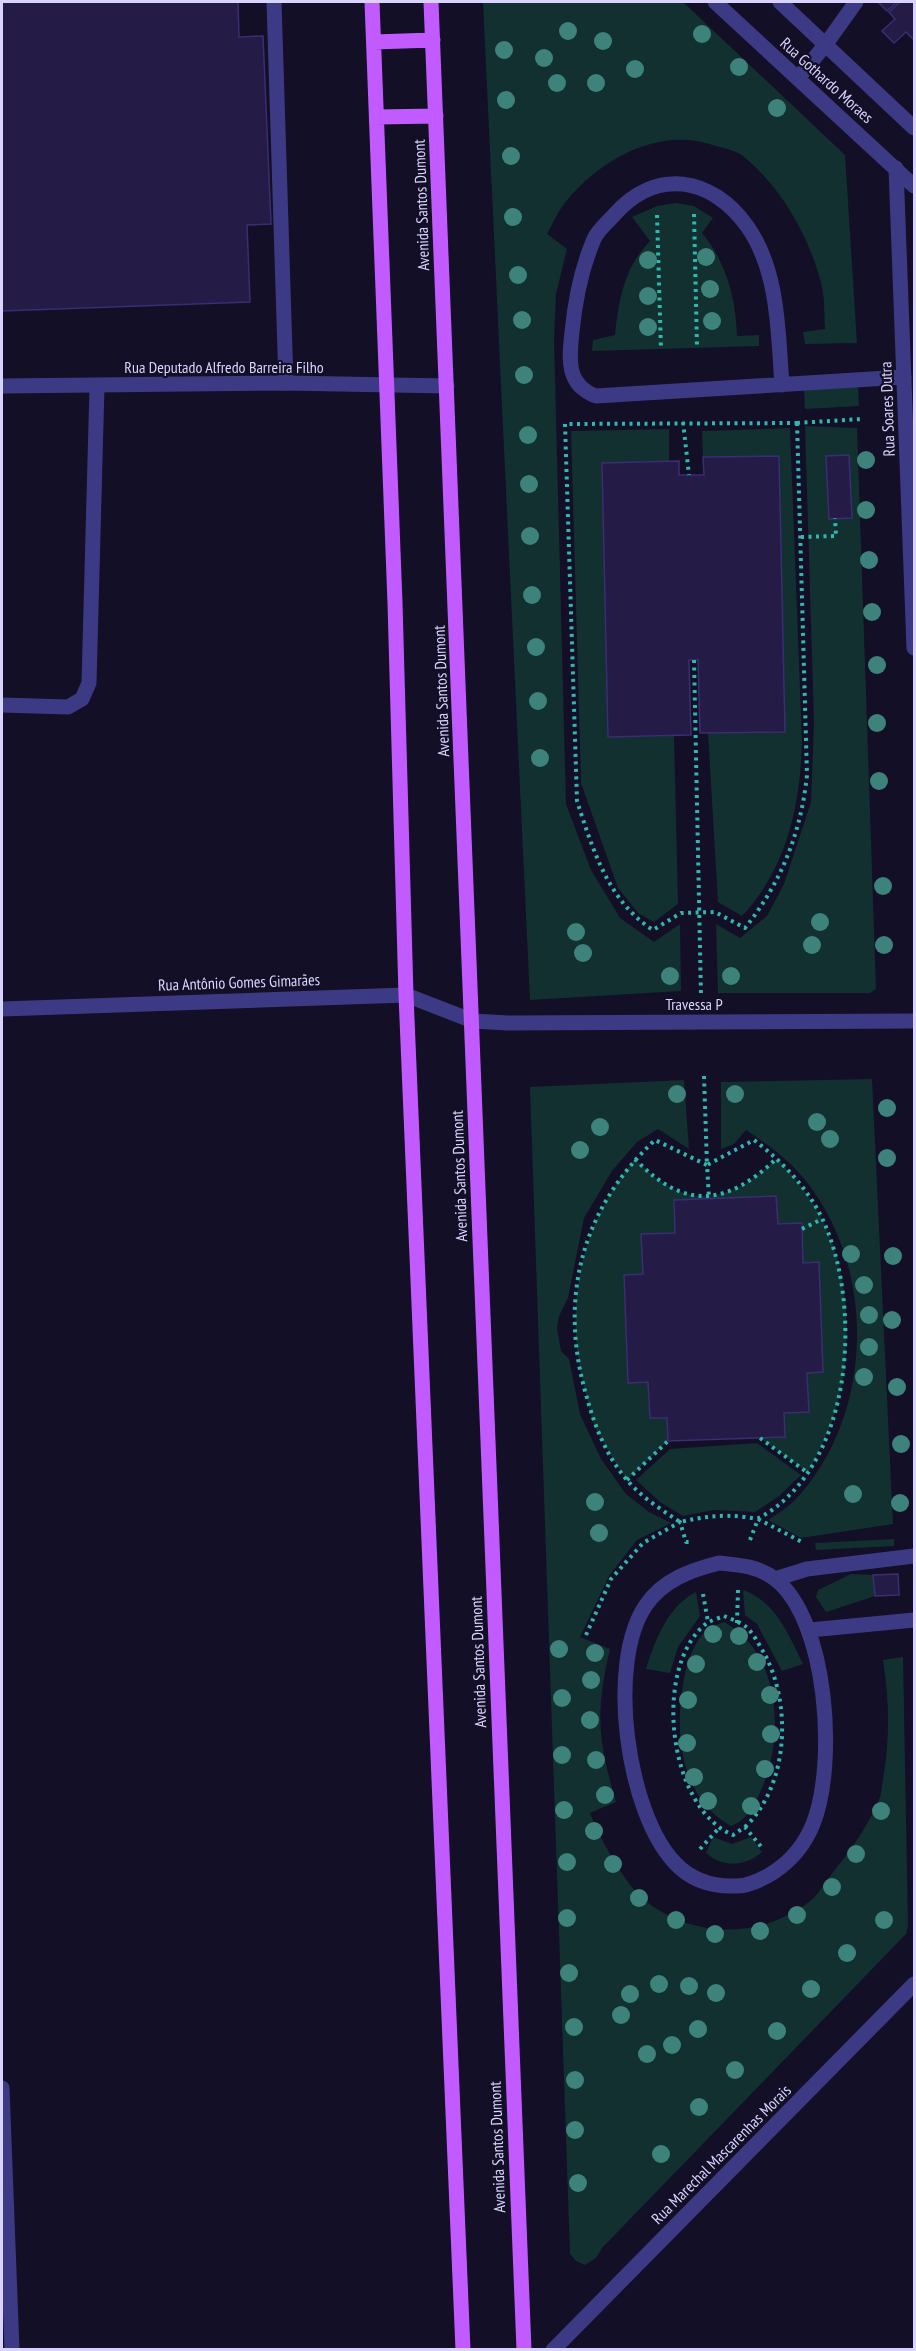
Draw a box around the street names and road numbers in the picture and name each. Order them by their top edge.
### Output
street label: Rua Gothardo Moraes [776,33,878,127]
street label: Avenida Santos Dumont [409,138,433,271]
street label: Rua Deputado Alfredo Barreira Filho [124,357,324,377]
street label: Rua Soares Dutra [875,361,899,457]
street label: Avenida Santos Dumont [429,624,453,757]
street label: Rua Antônio Gomes Gimarães [158,969,320,995]
street label: Travessa P [665,994,723,1014]
street label: Avenida Santos Dumont [447,1109,471,1242]
street label: Avenida Santos Dumont [466,1595,490,1728]
street label: Avenida Santos Dumont [485,2080,509,2213]
street label: Rua Marechal Mascarenhas Morais [647,2080,795,2228]

